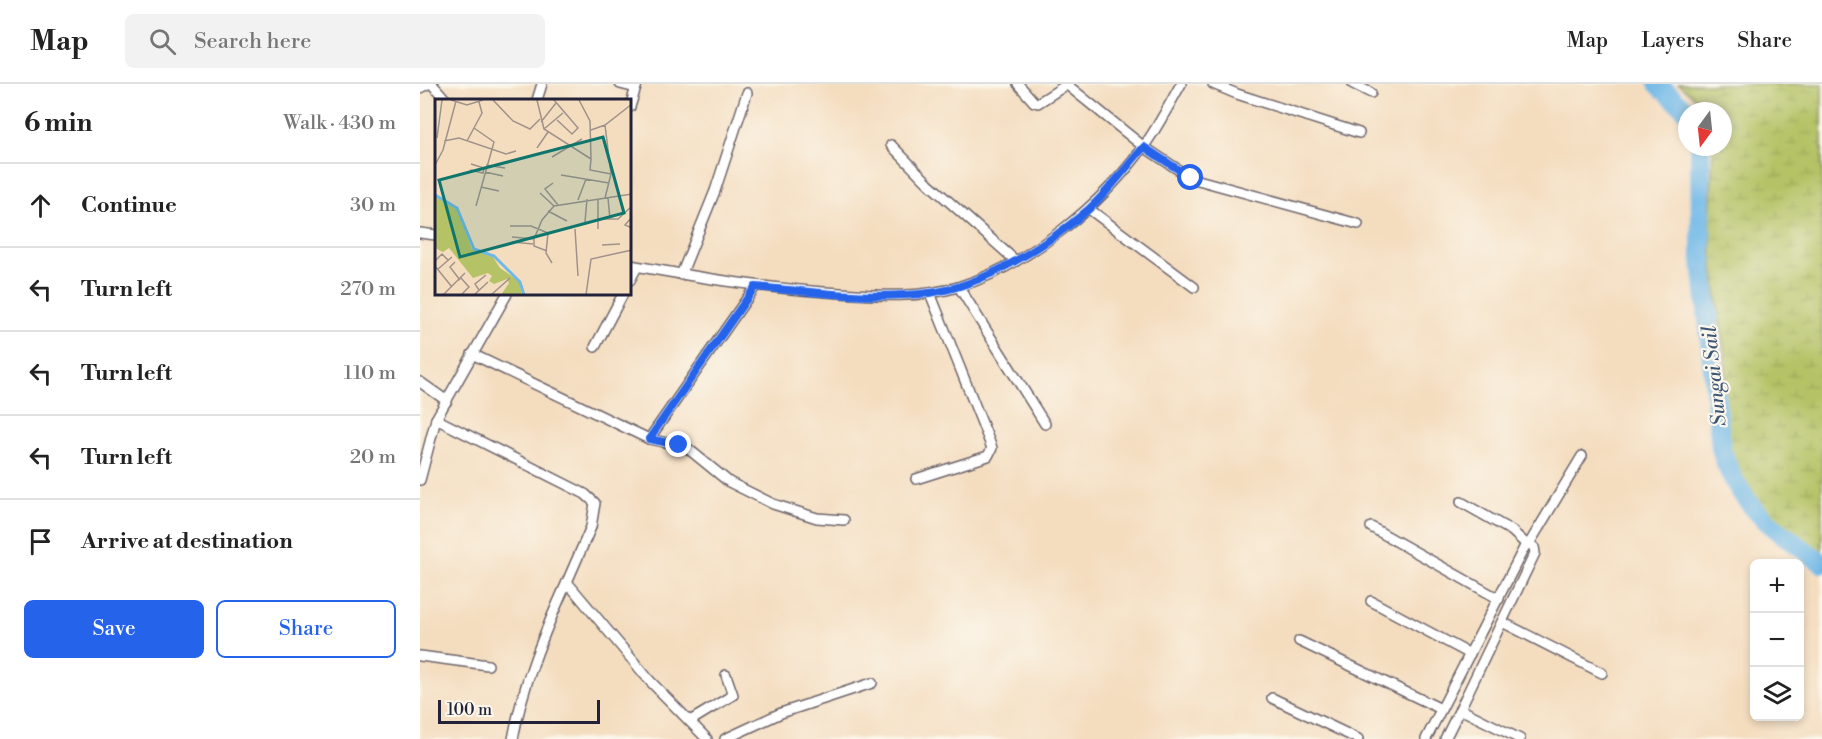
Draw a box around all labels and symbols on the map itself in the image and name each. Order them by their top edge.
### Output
inset map [435,99,632,296]
north arrow [1678,102,1732,156]
route start [1177,164,1203,190]
water label: Sungai Sail [1697,324,1733,427]
route end [665,431,691,457]
scale bar [438,697,600,724]

